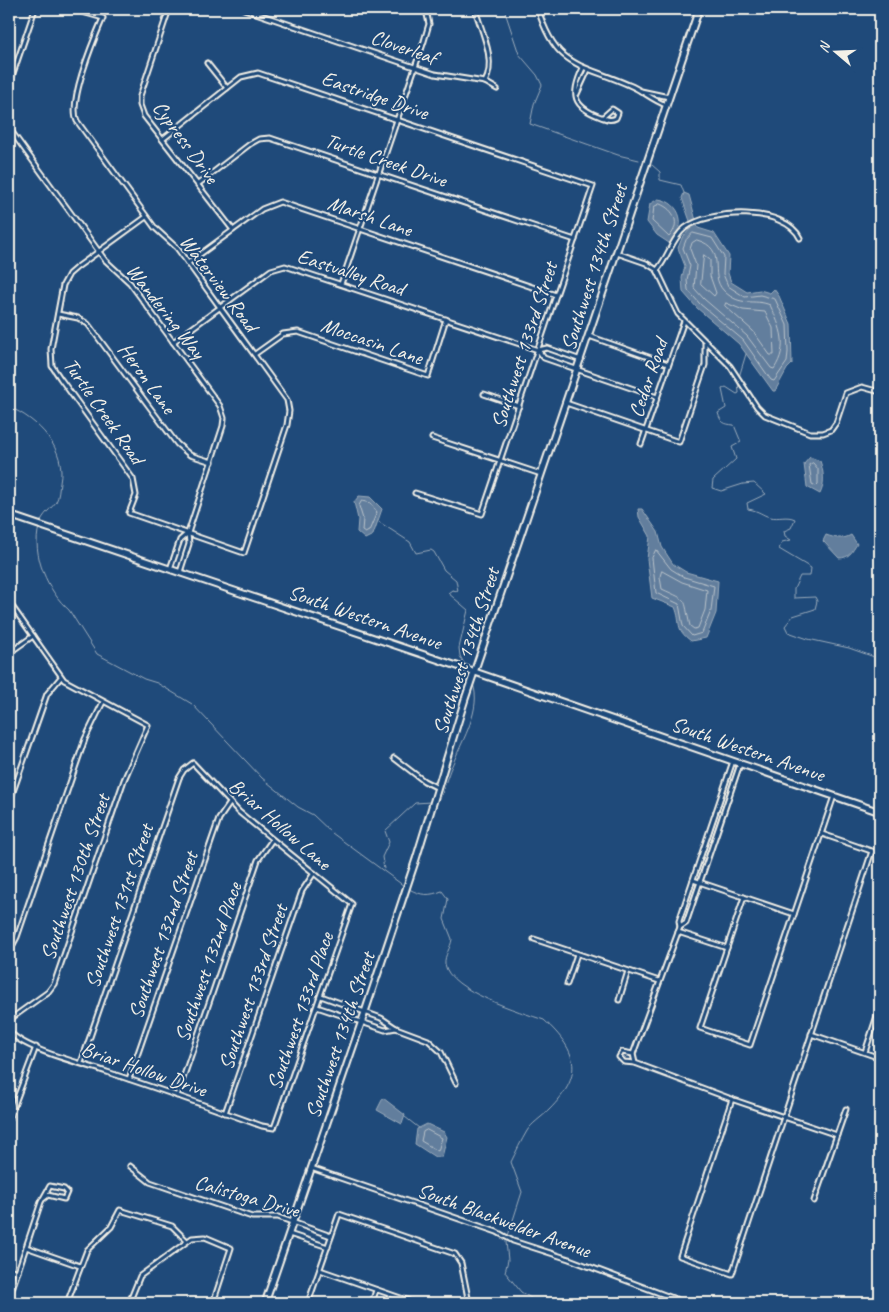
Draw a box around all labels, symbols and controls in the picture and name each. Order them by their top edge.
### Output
street label: Cloverleaf [368,24,444,72]
north arrow [812,28,862,78]
text: N [815,39,834,55]
street label: Eastridge Drive [318,65,433,126]
street label: Cypress Drive [147,95,225,190]
street label: Turtle Creek Drive [322,127,451,193]
street label: Southwest 134th Street [555,178,634,354]
street label: Marsh Lane [325,190,417,243]
street label: Waterview Road [174,229,266,340]
street label: Eastvalley Road [294,242,411,303]
street label: Southwest 133rd Street [485,257,564,431]
street label: Wandering Way [121,258,212,365]
street label: Moccasin Lane [318,311,427,371]
street label: Cedar Road [622,333,674,421]
street label: Heron Lane [112,337,183,421]
street label: Turtle Creek Road [58,353,152,472]
street label: Southwest 134th Street [427,562,506,738]
street label: South Western Avenue [285,579,447,656]
street label: South Western Avenue [668,711,830,788]
street label: Briar Hollow Lane [224,773,337,876]
street label: Southwest 130th Street [34,789,116,963]
street label: Southwest 131st Street [79,819,160,991]
street label: Southwest 132nd Street [122,846,204,1022]
street label: Southwest 132nd Place [169,878,248,1045]
street label: Southwest 133rd Street [213,899,294,1073]
street label: Southwest 133rd Place [261,928,339,1093]
street label: Southwest 134th Street [299,947,381,1121]
street label: Briar Hollow Drive [78,1035,211,1103]
street label: Calistoga Drive [192,1169,303,1224]
street label: South Blackwelder Avenue [414,1177,595,1264]

